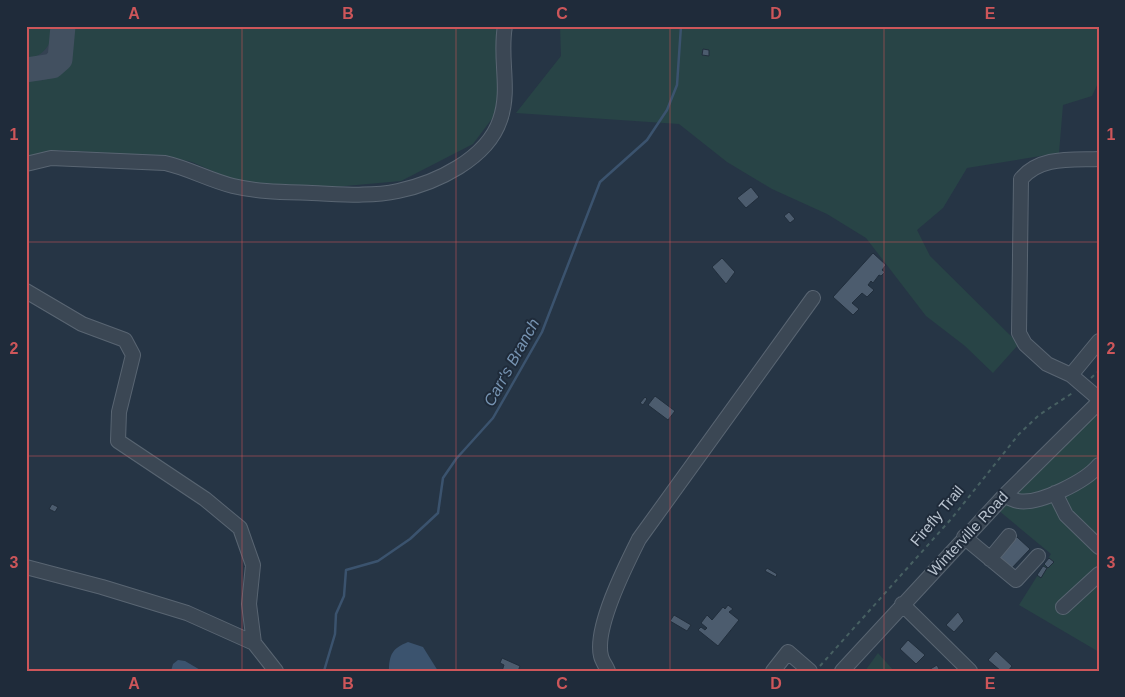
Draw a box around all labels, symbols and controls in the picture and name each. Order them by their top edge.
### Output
text: A [128,5,140,22]
text: B [342,5,354,22]
text: C [556,5,568,22]
text: D [770,5,782,22]
text: E [985,5,996,22]
text: 1 [10,126,19,143]
text: 1 [1107,126,1116,143]
water label: Carr's Branch [480,315,543,409]
text: 2 [10,340,19,357]
text: 2 [1107,340,1116,357]
street label: Firefly Trail [907,482,967,549]
street label: Winterville Road [924,488,1011,579]
text: 3 [10,554,19,571]
text: 3 [1107,554,1116,571]
text: A [128,675,140,692]
text: B [342,675,354,692]
text: C [556,675,568,692]
text: D [770,675,782,692]
text: E [985,675,996,692]

